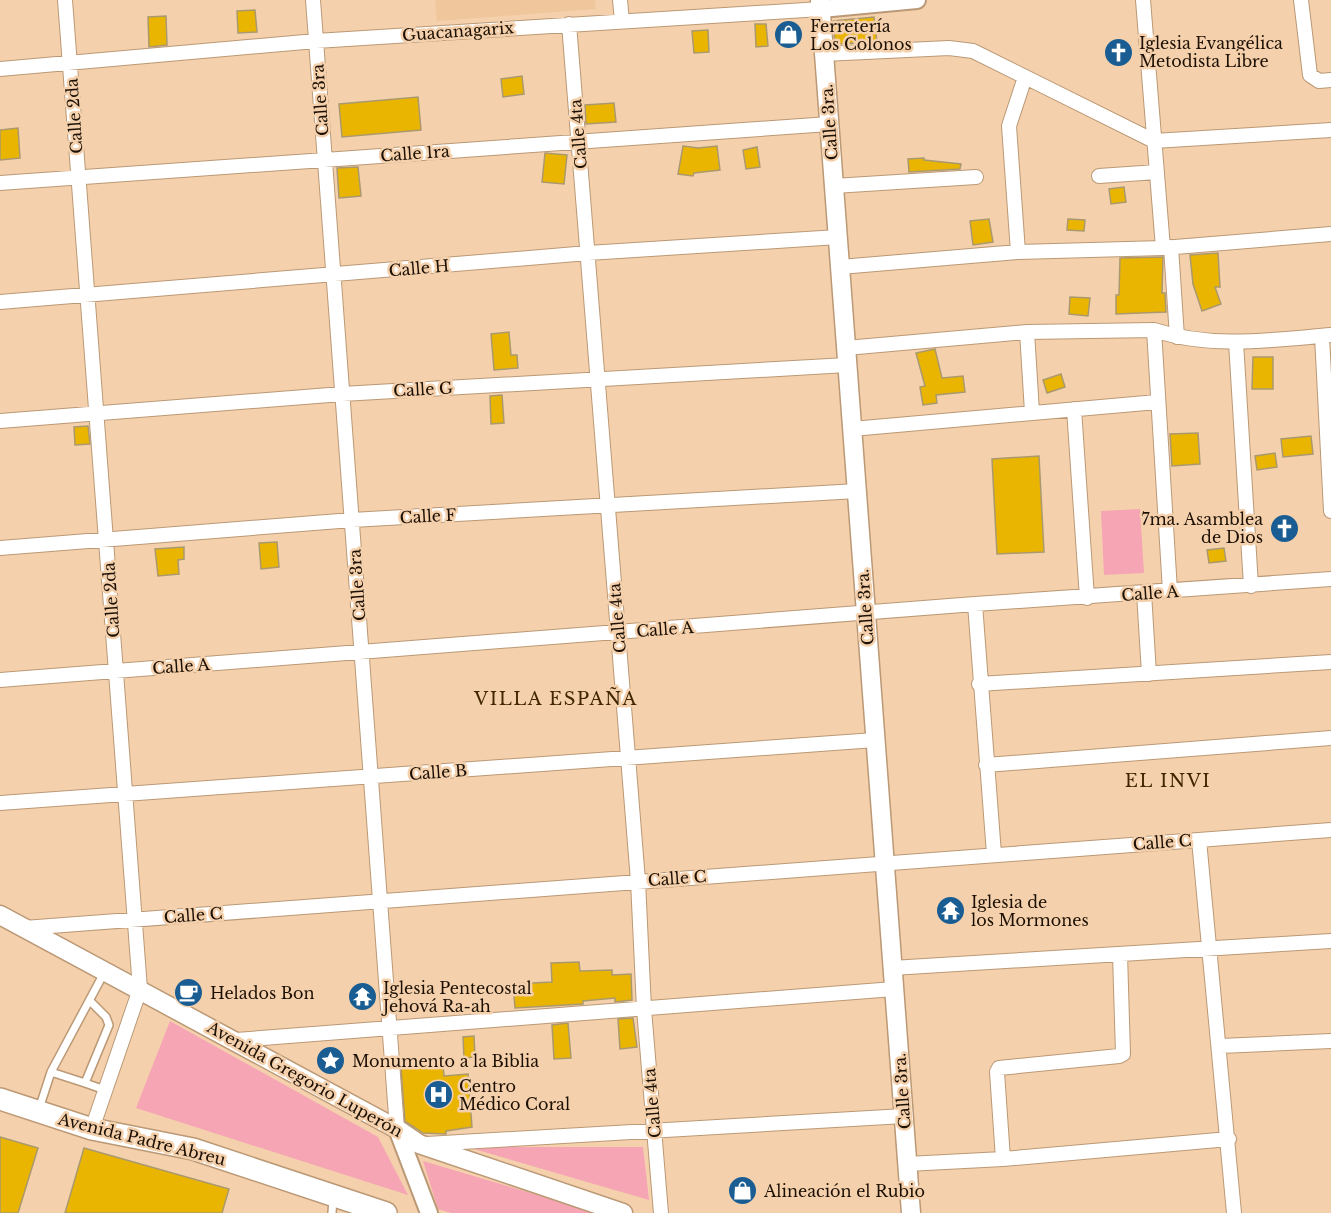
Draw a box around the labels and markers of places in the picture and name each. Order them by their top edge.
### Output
place label: Ferretería Los Colonos [810,16,912,54]
shop icon: Ferretería Los Colonos [773,19,805,51]
place label: Iglesia Evangélica Metodista Libre [1139,33,1283,71]
church icon: Iglesia Evangélica Metodista Libre [1102,36,1134,68]
place label: 7ma. Asamblea de Dios [1141,509,1263,547]
church icon: 7ma. Asamblea de Dios [1268,512,1300,544]
place label: Iglesia de los Mormones [971,892,1089,930]
temple icon: Iglesia de los Mormones [934,895,966,927]
cafe icon: Helados Bon [173,977,205,1009]
place label: Iglesia Pentecostal Jehová Ra-ah [381,978,532,1016]
temple icon: Iglesia Pentecostal Jehová Ra-ah [346,981,378,1013]
place label: Helados Bon [210,983,315,1003]
place icon: Monumento a la Biblia [315,1045,347,1077]
place label: Monumento a la Biblia [352,1051,539,1071]
place label: Centro Médico Coral [459,1076,570,1114]
hospital icon: Centro Médico Coral [422,1079,454,1111]
shop icon: Alineación el Rubio [727,1175,759,1207]
place label: Alineación el Rubio [763,1181,925,1201]

